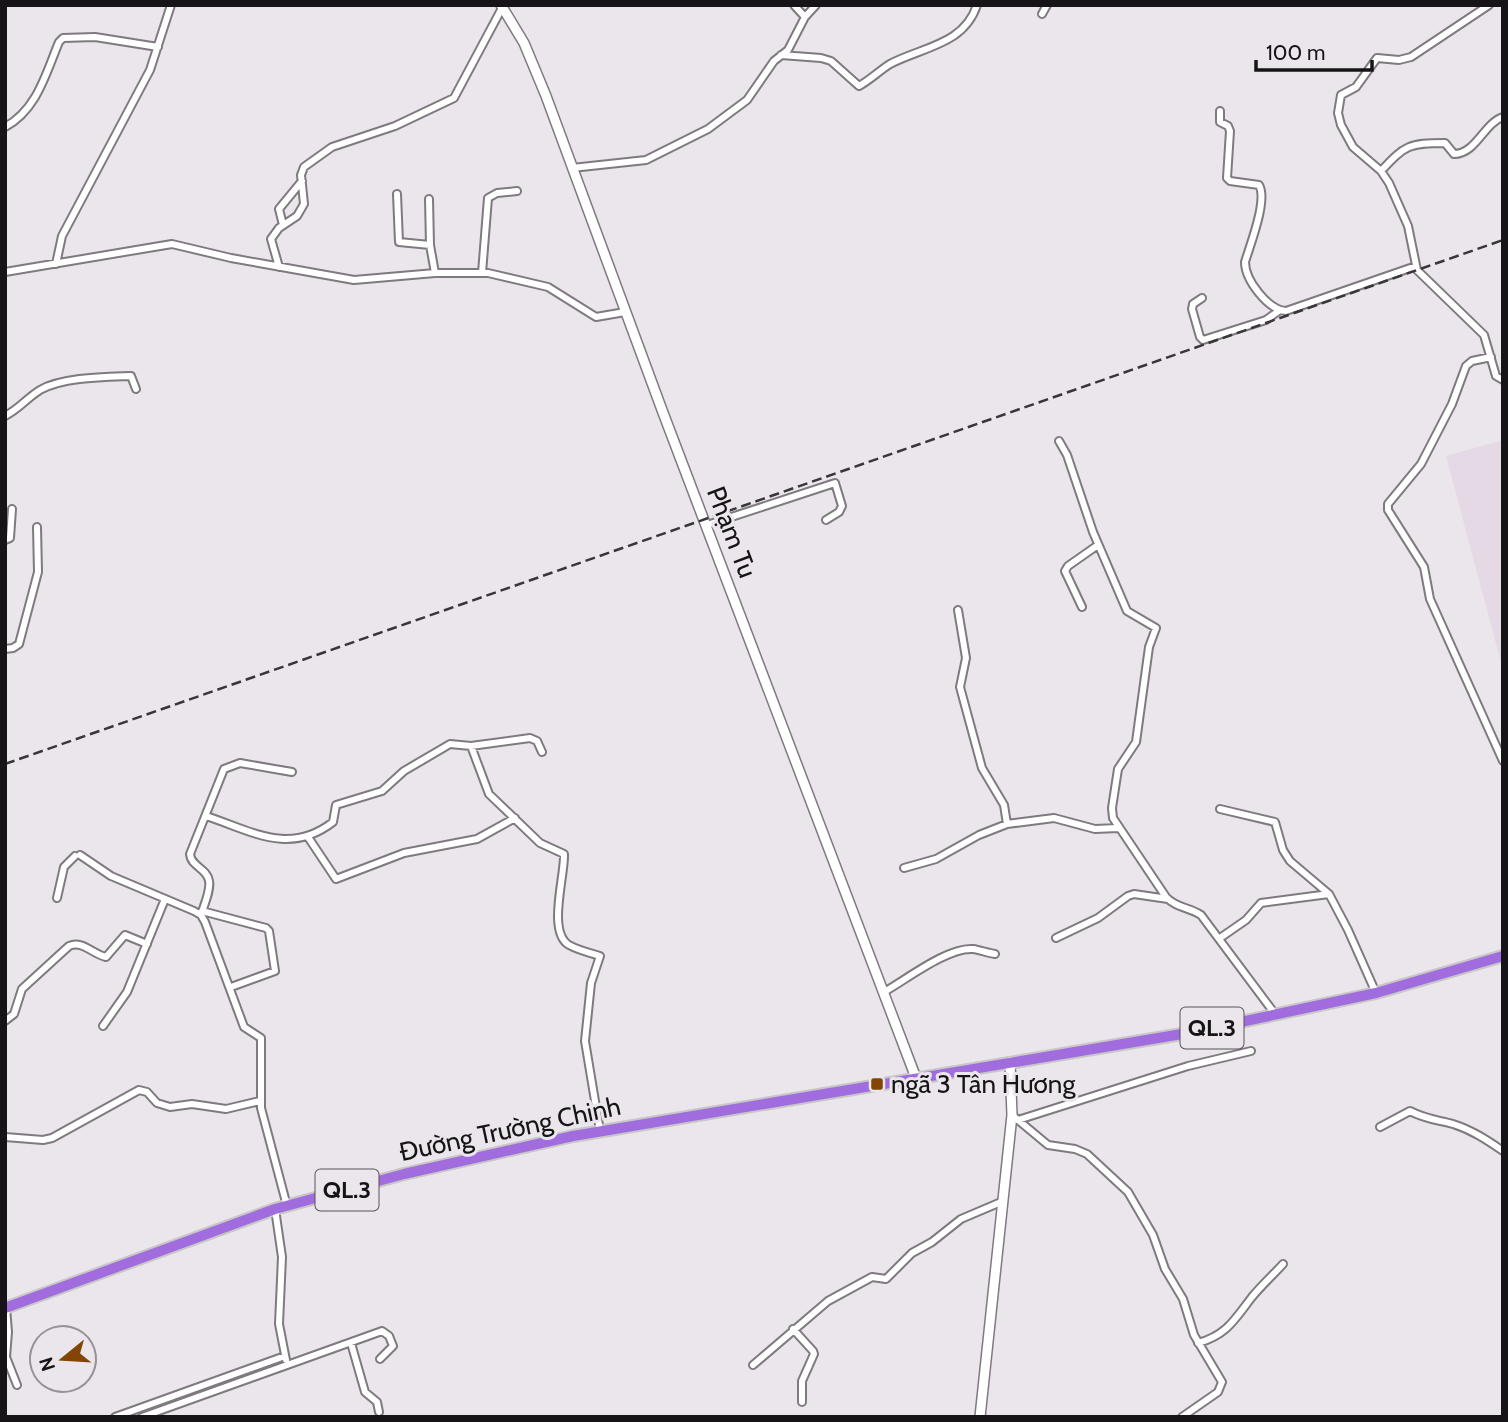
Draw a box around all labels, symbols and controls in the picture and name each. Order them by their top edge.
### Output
scale bar [1256,28,1372,72]
text: 100 m [1266,40,1325,65]
street label: Phạm Tu [700,482,764,582]
road number: QL.3 [1180,1008,1244,1048]
place label: ngã 3 Tân Hương [891,1068,1076,1100]
marker: ngã 3 Tân Hương [869,1076,885,1092]
street label: Đường Trường Chinh [396,1090,624,1168]
road number: QL.3 [316,1170,378,1210]
north arrow [28,1324,98,1394]
text: N [34,1354,60,1374]

